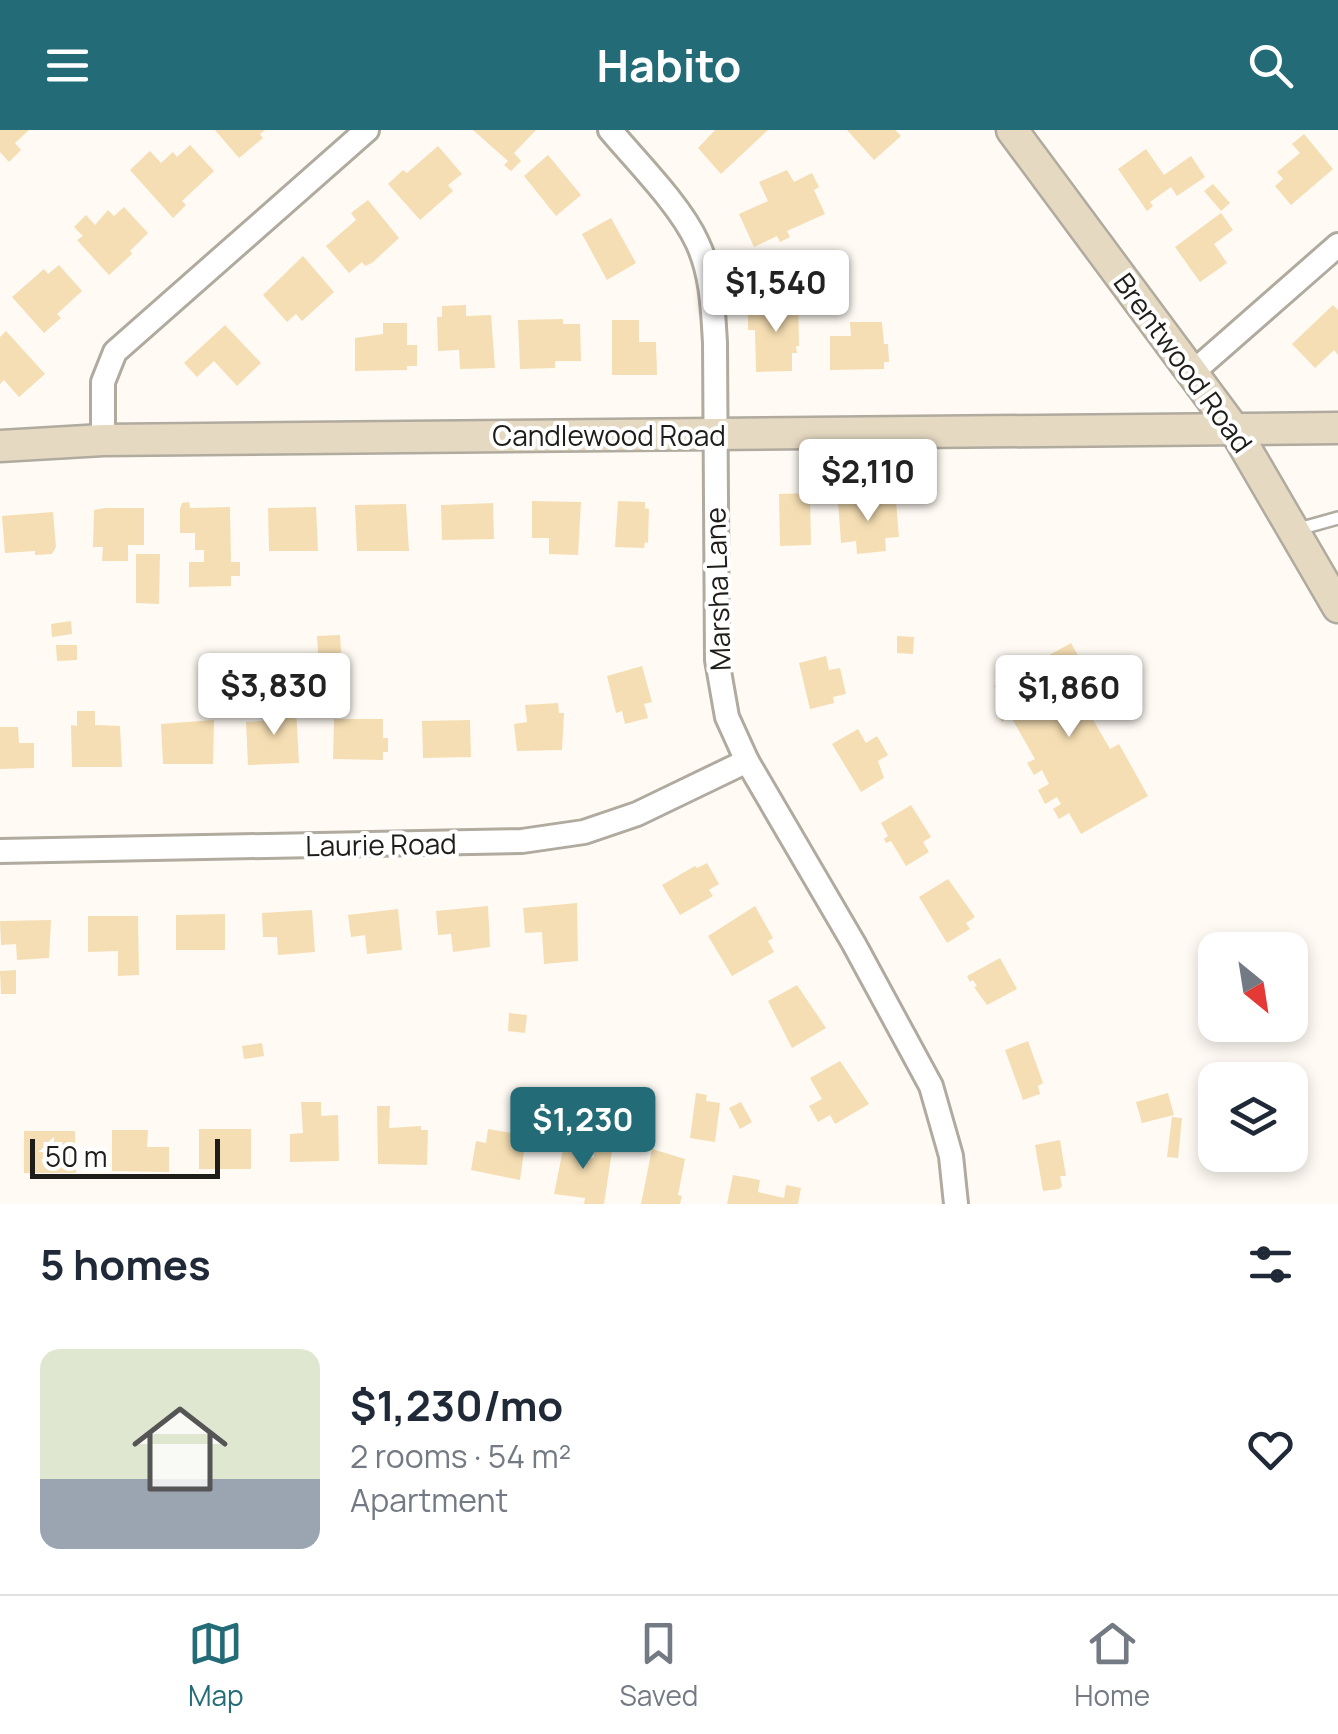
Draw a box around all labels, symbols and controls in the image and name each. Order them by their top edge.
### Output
text: Habito [597,34,741,96]
icon: menu [40,38,95,93]
icon: search [1243,38,1298,93]
pin: $1,540 [695,250,857,335]
text: $1,540 [725,260,827,304]
street label: Brentwood Road [1106,265,1262,460]
street label: Candlewood Road [492,416,726,454]
pin: $2,110 [787,439,949,524]
text: $2,110 [821,449,915,493]
street label: Marsha Lane [695,506,739,672]
pin: $3,830 [193,653,355,738]
pin: $1,860 [988,655,1150,740]
text: $3,830 [220,663,328,707]
text: $1,860 [1017,665,1121,709]
street label: Laurie Road [305,824,457,864]
north arrow [1198,932,1308,1042]
map controls [1198,932,1308,1172]
button: layers [1198,1062,1308,1172]
pin: $1,230 [502,1087,664,1172]
text: $1,230 [532,1097,634,1141]
scale bar [30,1134,220,1178]
text: 50 m [45,1137,108,1175]
text: 5 homes [40,1235,211,1293]
icon: filters [1243,1237,1298,1292]
text: $1,230/mo [350,1376,563,1434]
icon: home [120,1389,240,1509]
icon: heart [1243,1422,1298,1477]
text: 2 rooms · 54 m² [350,1434,571,1478]
text: Apartment [350,1478,508,1522]
tab: Map [188,1616,244,1714]
tab: Saved [620,1616,698,1714]
tab: Home [1074,1616,1150,1714]

